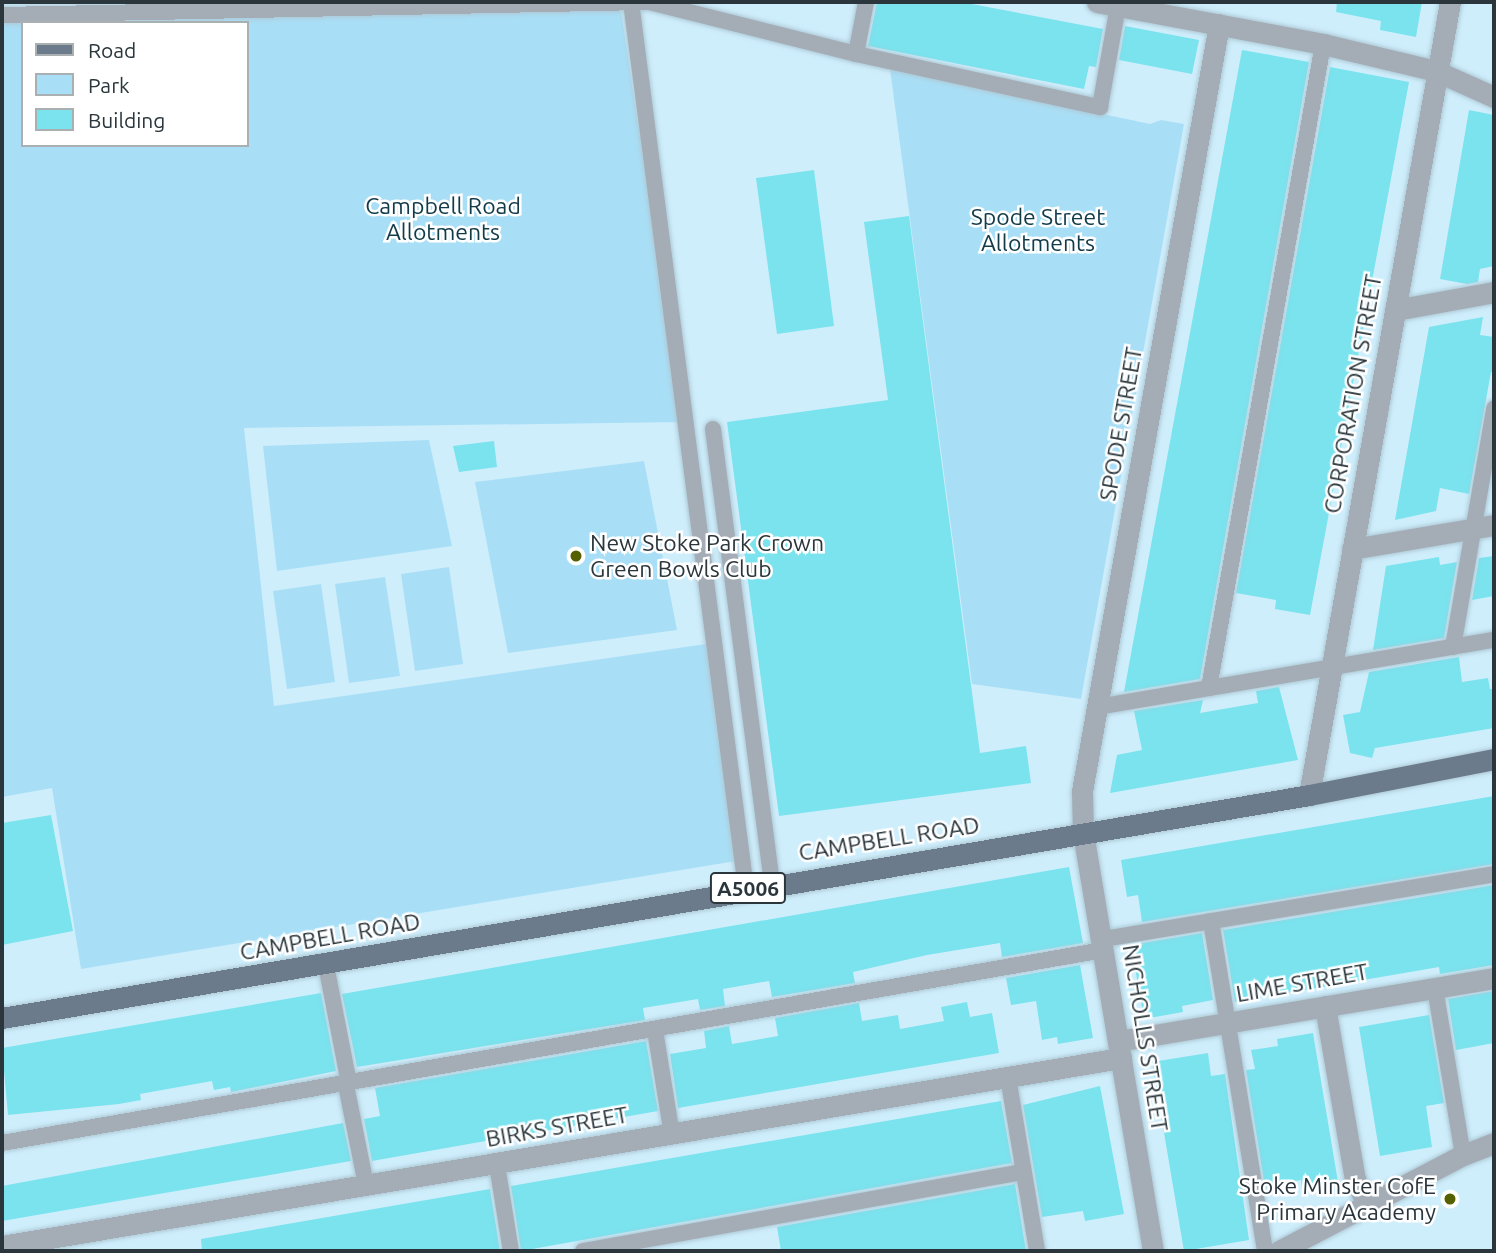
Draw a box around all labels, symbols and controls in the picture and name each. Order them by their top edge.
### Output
legend [21,21,248,147]
text: Road [88,38,136,62]
text: Park [88,73,130,97]
text: Building [88,108,165,132]
park label: Campbell Road Allotments [365,192,521,246]
park label: Spode Street Allotments [971,203,1105,257]
street label: CORPORATION STREET [1318,272,1388,516]
street label: SPODE STREET [1094,345,1148,503]
place label: New Stoke Park Crown Green Bowls Club [590,529,824,583]
marker: New Stoke Park Crown Green Bowls Club [568,548,584,564]
street label: CAMPBELL ROAD [797,811,981,867]
road number: A5006 [710,870,786,906]
street label: CAMPBELL ROAD [238,908,422,966]
street label: NICHOLLS STREET [1117,942,1173,1134]
street label: LIME STREET [1234,958,1370,1008]
street label: BIRKS STREET [484,1101,630,1153]
place label: Stoke Minster CofE Primary Academy [1239,1172,1436,1226]
marker: Stoke Minster CofE Primary Academy [1442,1191,1458,1207]

